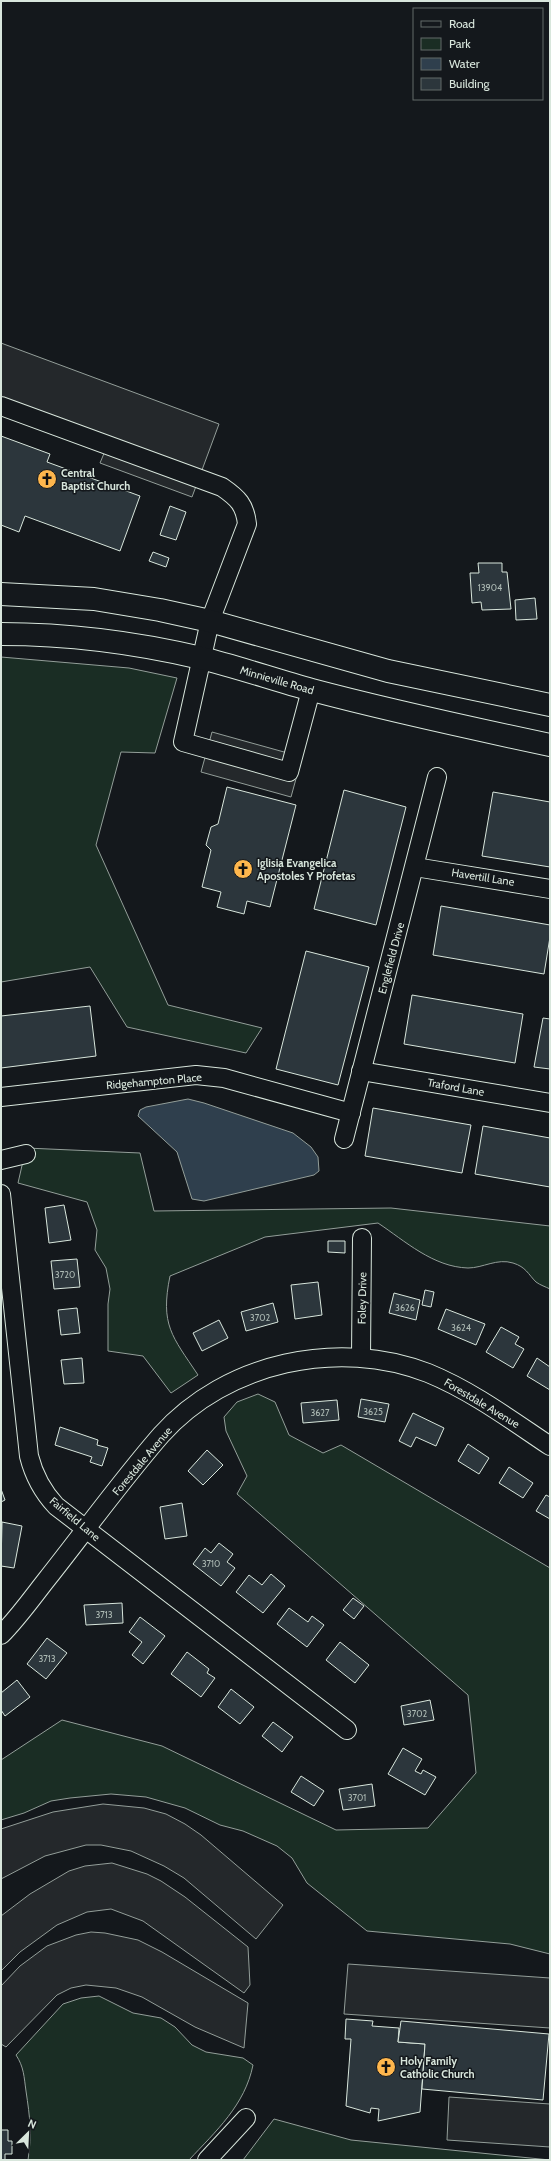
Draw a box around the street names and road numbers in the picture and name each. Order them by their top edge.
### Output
street label: Minnieville Road [238,663,316,697]
street label: Havertill Lane [451,865,516,889]
street label: Englefield Drive [375,920,407,995]
street label: Ridgehampton Place [106,1070,203,1092]
street label: Traford Lane [426,1075,486,1099]
street label: Foley Drive [355,1271,369,1324]
street label: Forestdale Avenue [442,1375,523,1431]
street label: Forestdale Avenue [109,1424,175,1498]
street label: Fairfield Lane [47,1494,103,1544]

